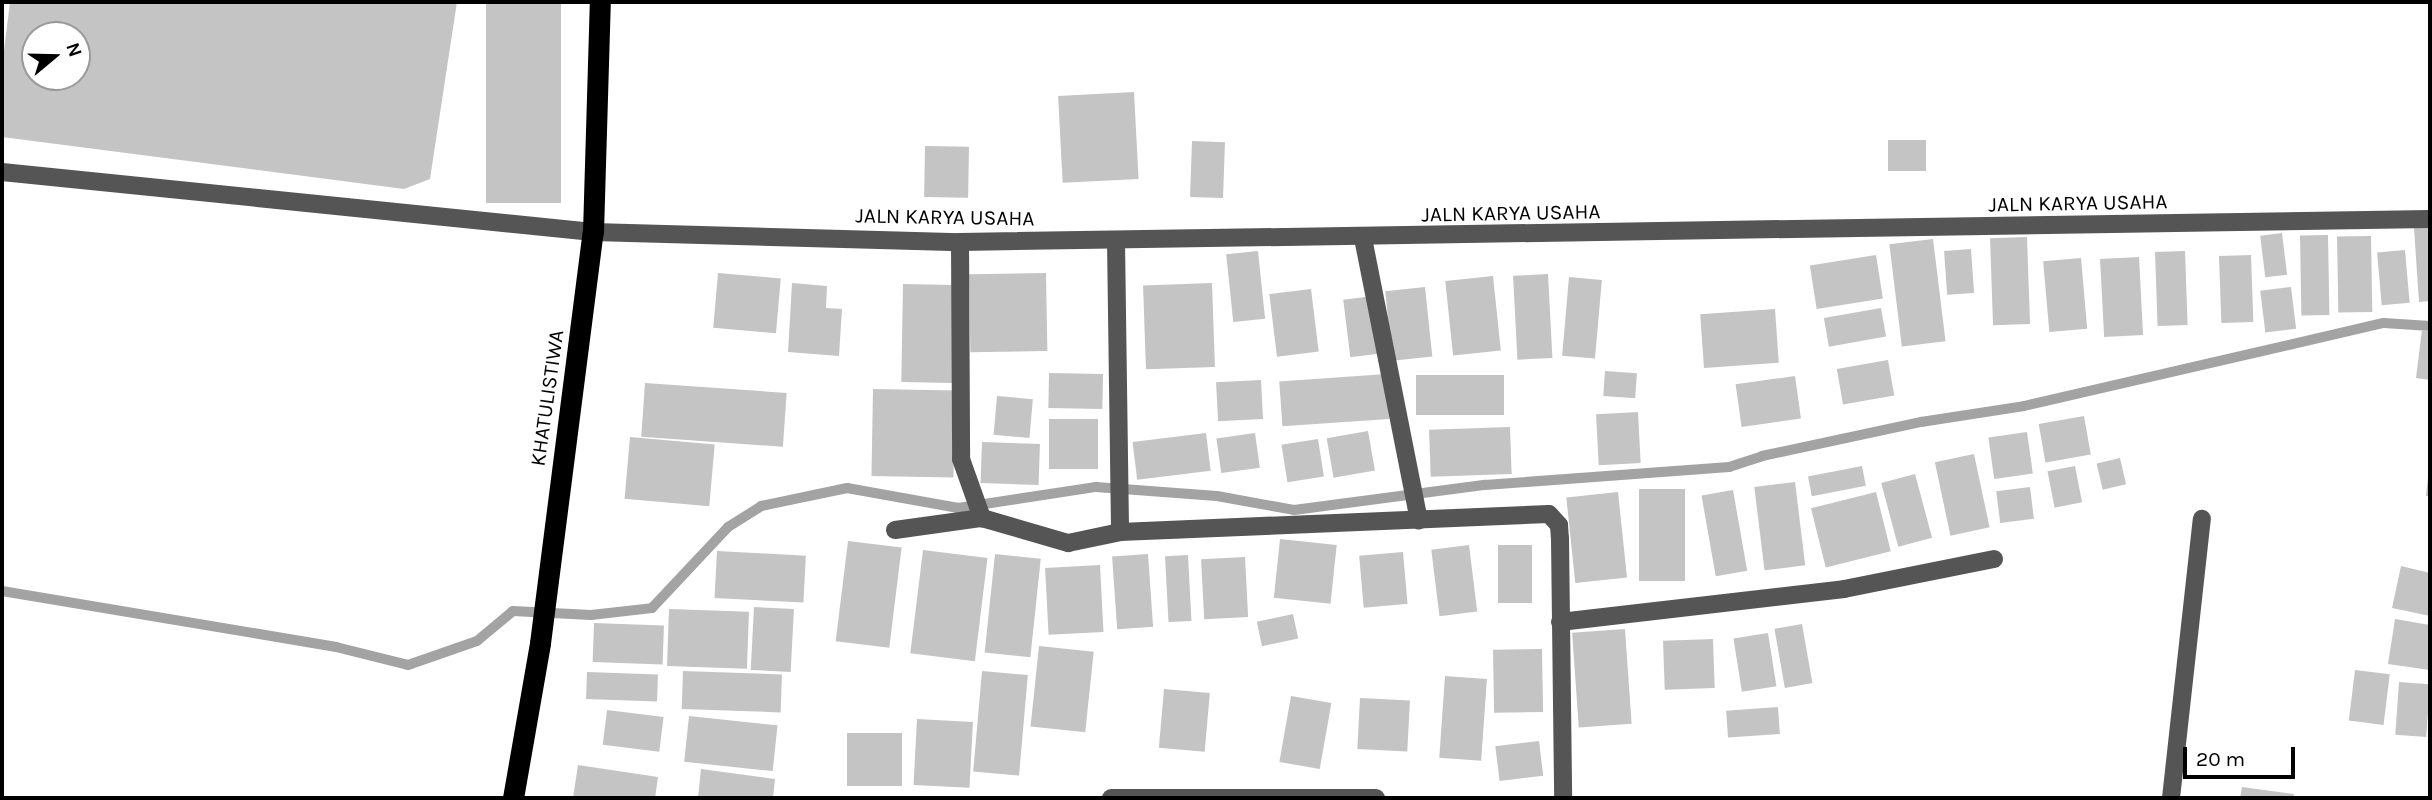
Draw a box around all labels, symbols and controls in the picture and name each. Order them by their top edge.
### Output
north arrow [21,21,91,91]
text: N [61,40,87,60]
street label: JALN KARYA USAHA [1988,189,2168,217]
street label: JALN KARYA USAHA [1421,199,1601,227]
street label: JALN KARYA USAHA [855,203,1035,231]
street label: KHATULISTIWA [525,328,569,468]
scale bar [2187,734,2299,778]
text: 20 m [2196,747,2245,771]

